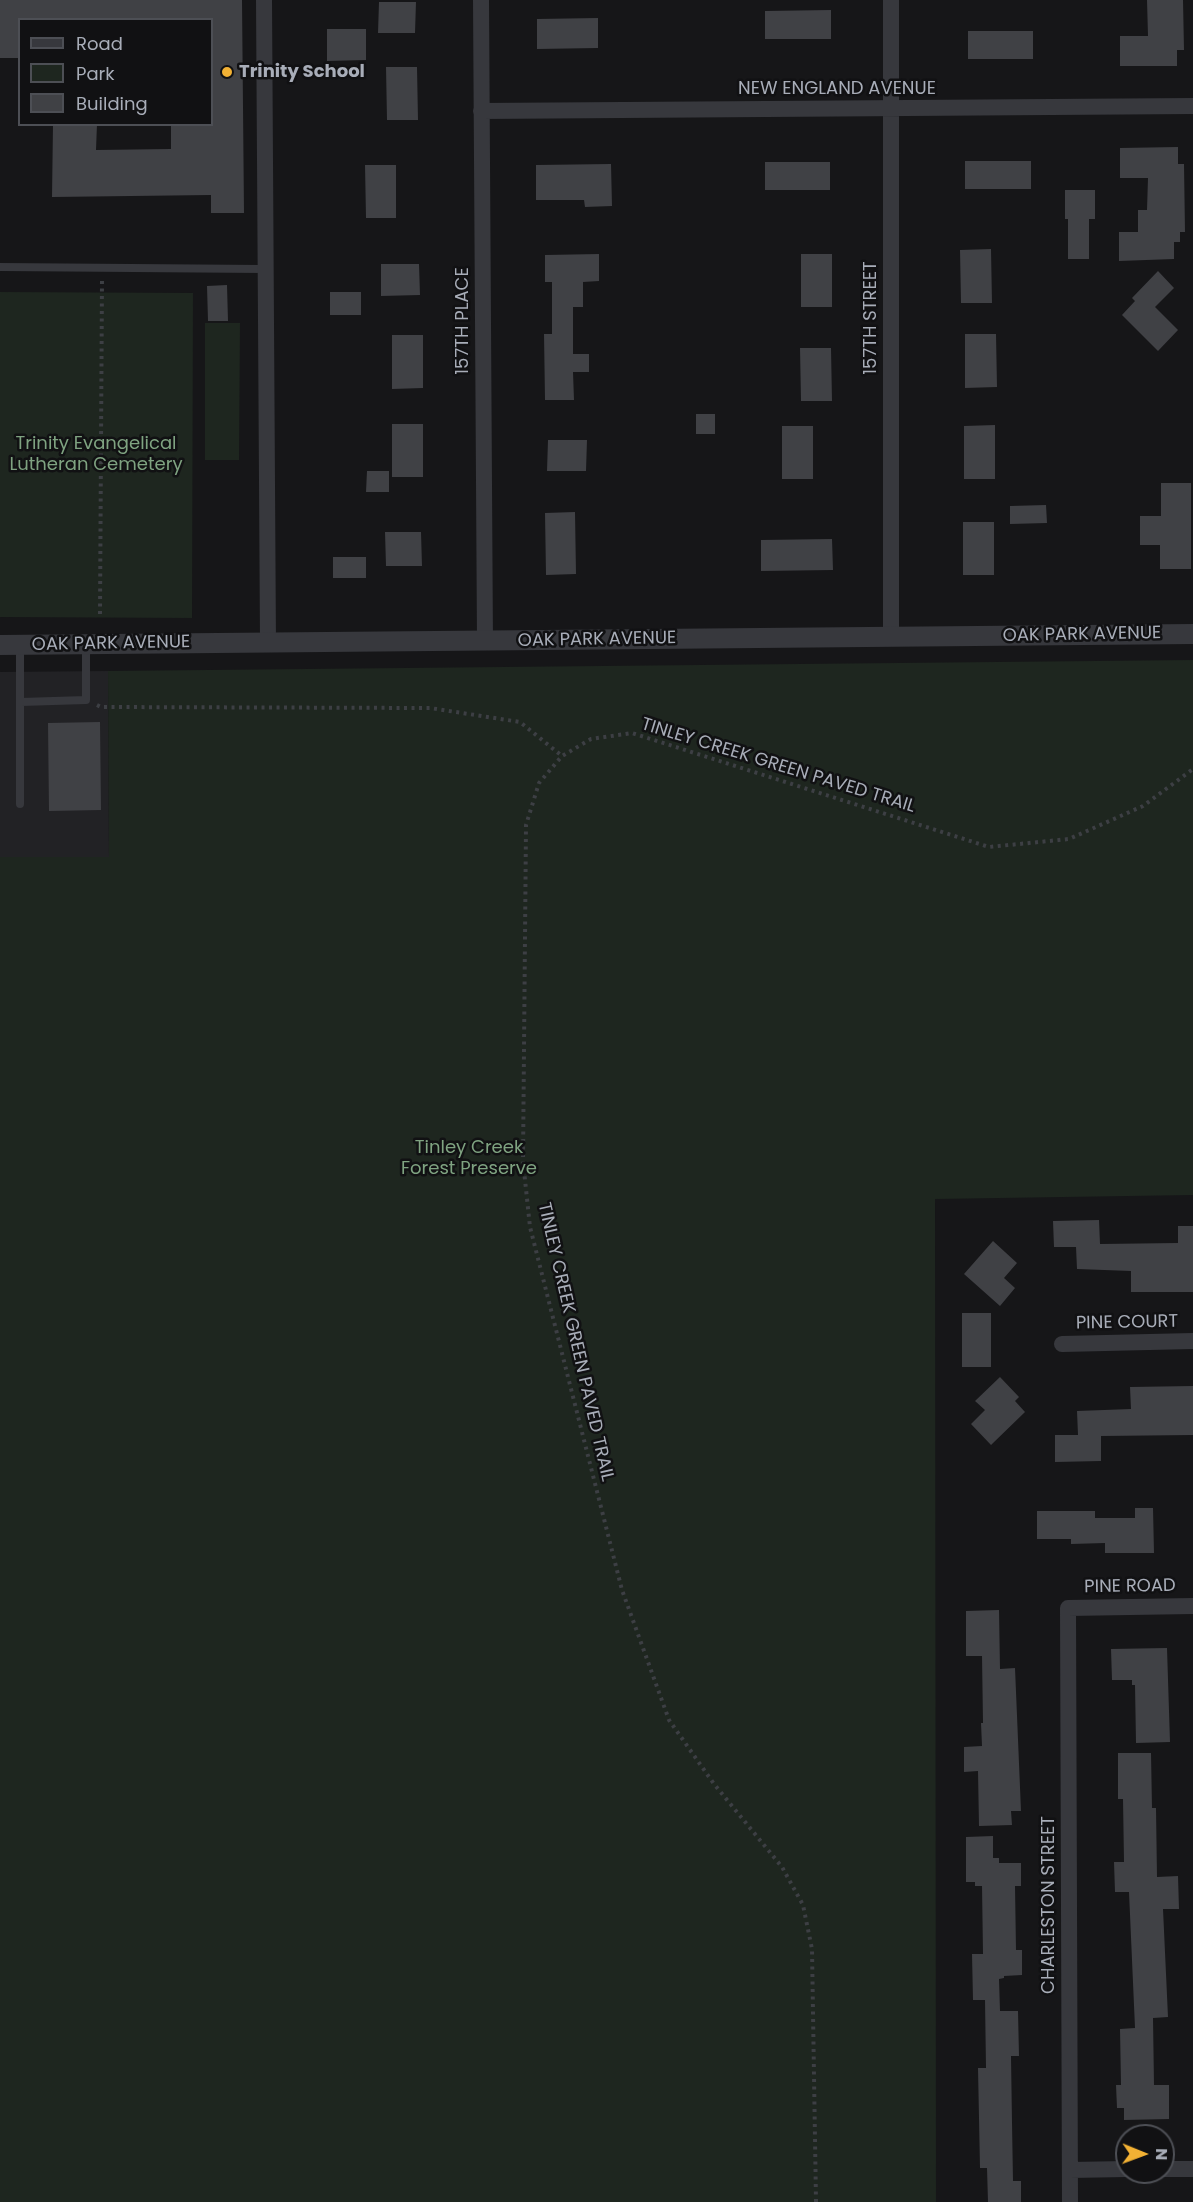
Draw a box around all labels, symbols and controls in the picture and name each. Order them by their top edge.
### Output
legend [18,18,213,126]
text: Road [76,31,123,56]
text: Park [76,61,115,86]
place label: Trinity School [239,61,365,83]
marker: Trinity School [220,65,234,79]
street label: NEW ENGLAND AVENUE [738,78,936,100]
text: Building [76,91,148,116]
street label: 157TH STREET [860,261,882,375]
street label: 157TH PLACE [452,267,474,375]
park label: Trinity Evangelical Lutheran Cemetery [9,433,183,476]
street label: OAK PARK AVENUE [1003,623,1161,647]
street label: OAK PARK AVENUE [518,628,676,652]
street label: OAK PARK AVENUE [32,632,190,656]
street label: TINLEY CREEK GREEN PAVED TRAIL [638,714,918,818]
park label: Tinley Creek Forest Preserve [401,1137,537,1180]
street label: TINLEY CREEK GREEN PAVED TRAIL [532,1201,618,1483]
street label: PINE COURT [1076,1311,1178,1335]
street label: PINE ROAD [1084,1575,1176,1599]
street label: CHARLESTON STREET [1038,1816,1060,1994]
north arrow [1115,2124,1175,2184]
text: N [1150,2148,1173,2161]

